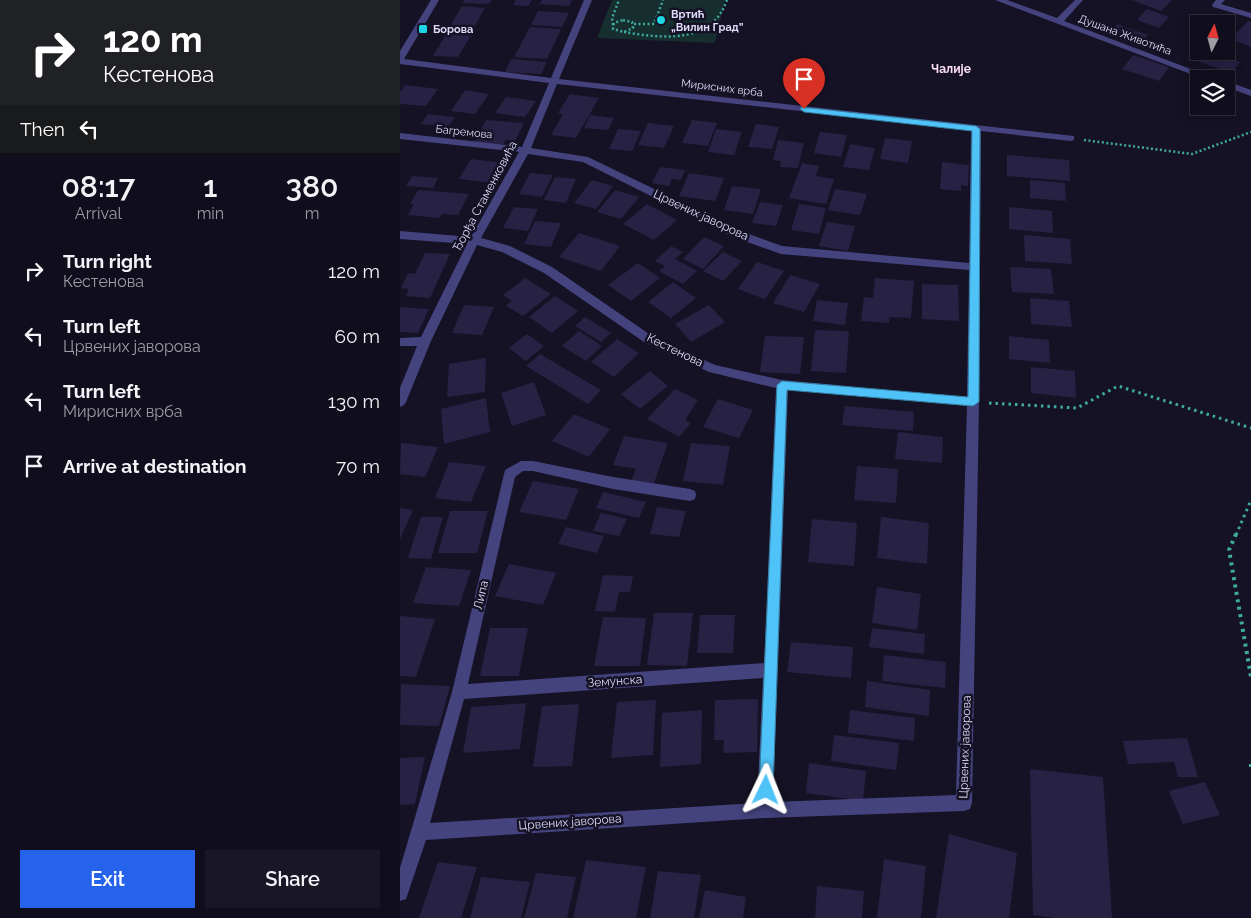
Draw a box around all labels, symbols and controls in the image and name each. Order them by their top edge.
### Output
place label: Вртић „Вилин Град” [671,8,744,34]
street label: Душана Животића [1077,12,1173,58]
marker: Вртић „Вилин Град” [655,14,667,26]
north arrow [1190,15,1235,60]
map controls [1190,15,1235,115]
text: 120 m [103,19,203,60]
icon: right [20,20,85,85]
marker: Борова [417,23,429,35]
place label: Борова [433,23,473,36]
pin [783,58,825,109]
text: Кестенова [103,61,214,87]
district label: Чалије [931,62,971,76]
icon: arrive [790,65,818,93]
button: layers [1190,70,1235,115]
street label: Мирисних врба [680,77,764,99]
icon: left [75,115,103,143]
text: Then [20,118,65,140]
street label: Багремова [435,123,493,141]
street label: Ђорђа Стаменковића [450,138,520,254]
text: 08:17 [61,169,135,204]
text: 1 [203,169,217,204]
text: 380 [286,169,339,204]
street label: Црвених јаворова [651,187,751,243]
text: Arrival [75,204,122,223]
text: min [197,204,224,223]
text: m [305,204,319,223]
text: Turn right [63,250,152,272]
icon: right [20,257,48,285]
text: 120 m [328,260,380,282]
text: Кестенова [63,272,144,291]
text: Turn left [63,315,140,337]
icon: left [20,322,48,350]
text: 60 m [335,325,380,347]
street label: Кестенова [645,330,705,370]
text: Црвених јаворова [63,337,201,356]
text: Turn left [63,380,140,402]
icon: left [20,387,48,415]
text: 130 m [328,390,380,412]
text: Мирисних врба [63,402,183,421]
icon: arrive [20,452,48,480]
text: Arrive at destination [63,455,247,477]
text: 70 m [336,455,380,477]
street label: Липа [471,579,491,611]
street label: Земунска [587,672,643,690]
street label: Црвених јаворова [956,695,974,799]
position arrow [739,763,791,815]
street label: Црвених јаворова [518,811,622,833]
button: Exit [20,850,195,908]
button: Share [205,850,380,908]

